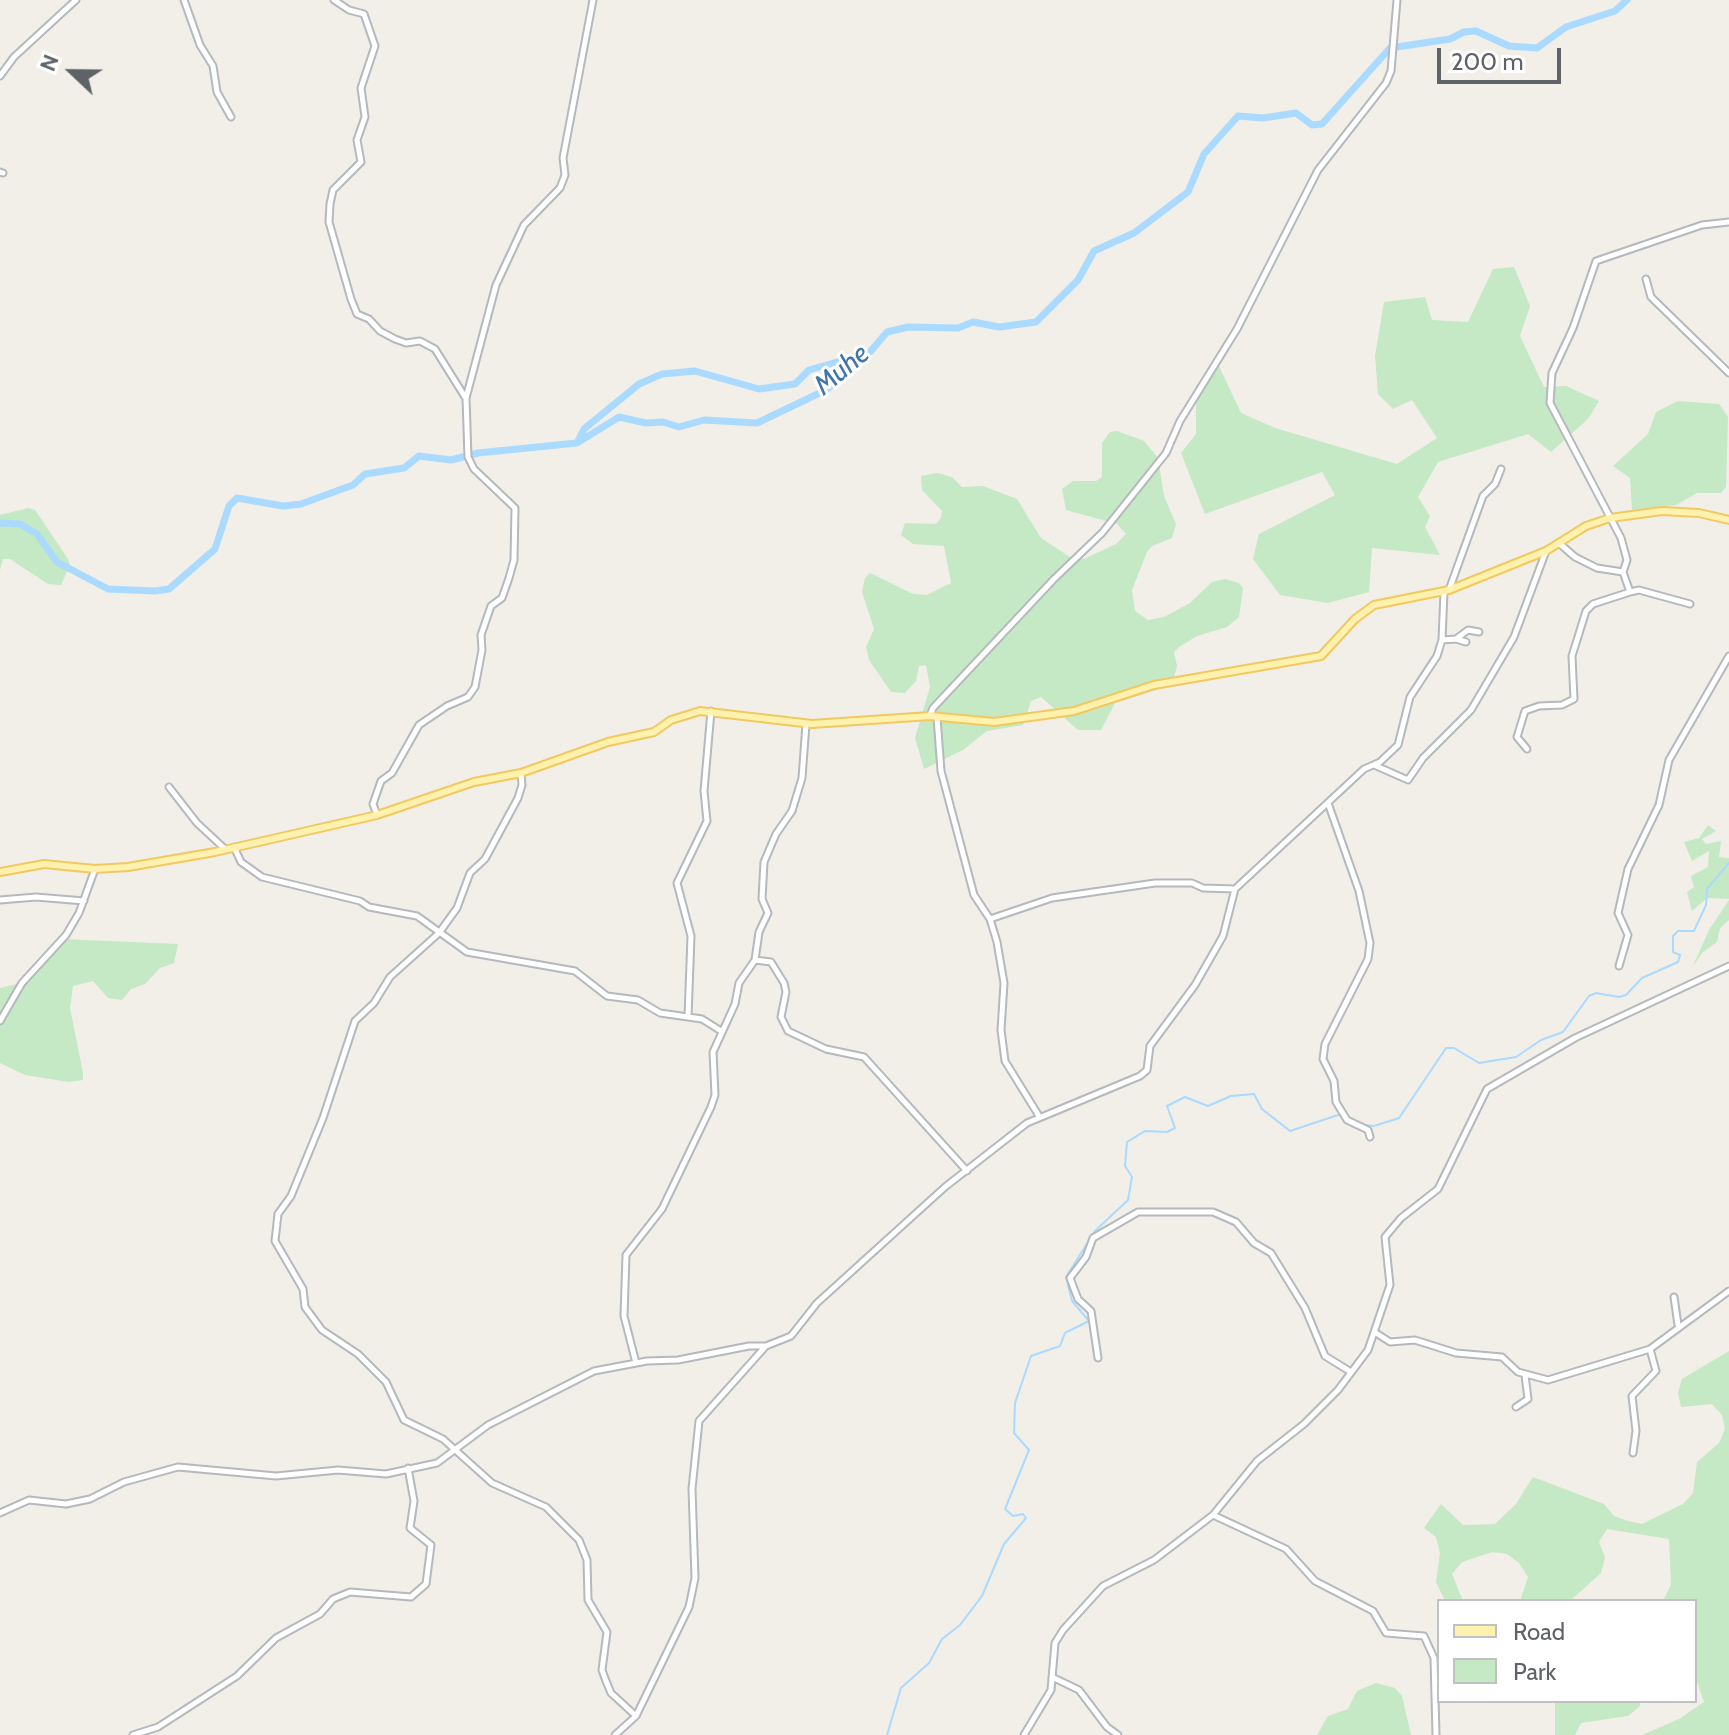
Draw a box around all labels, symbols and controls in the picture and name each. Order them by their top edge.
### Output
north arrow [32,32,112,112]
scale bar [1441,32,1565,82]
text: 200 m [1451,47,1524,76]
text: N [34,51,65,75]
water label: Muhe [808,337,876,403]
legend [1437,1599,1697,1703]
text: Road [1513,1617,1565,1646]
text: Park [1513,1657,1556,1686]

